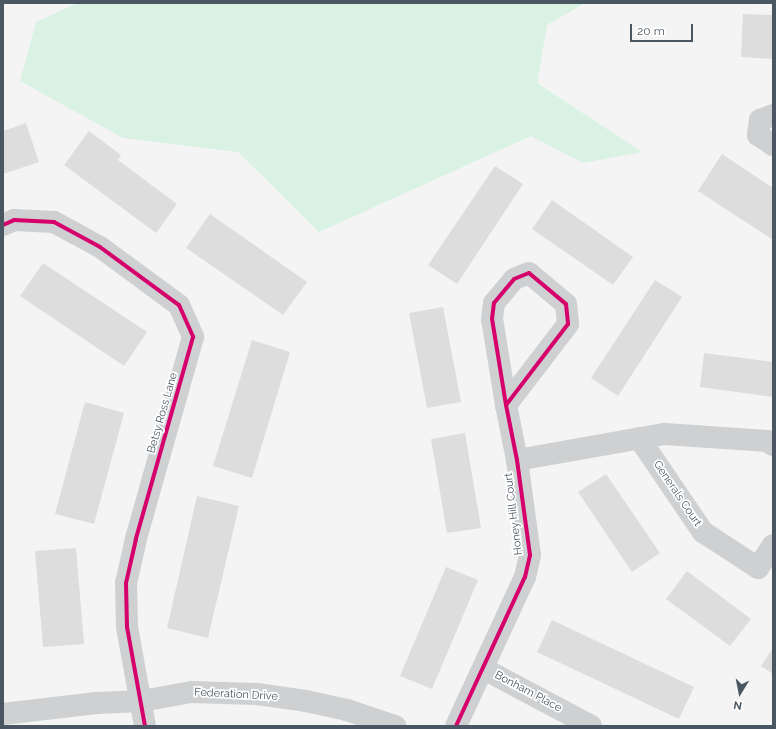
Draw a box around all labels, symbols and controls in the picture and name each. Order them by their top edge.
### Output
scale bar [632,16,695,42]
text: 20 m [637,24,665,38]
street label: Betsy Ross Lane [145,371,181,455]
street label: Generals Court [650,459,704,529]
street label: Honey Hill Court [502,472,526,556]
street label: Bonham Place [492,669,564,715]
north arrow [720,673,760,713]
street label: Federation Drive [194,686,278,704]
text: N [733,698,743,712]

